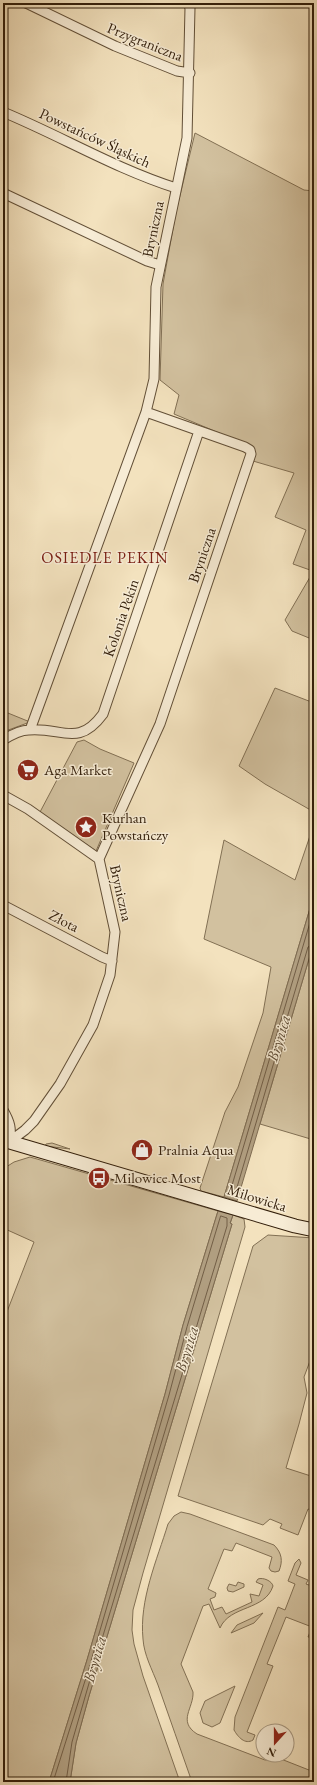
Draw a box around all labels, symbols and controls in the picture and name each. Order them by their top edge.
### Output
street label: Przygraniczna [105,18,186,65]
street label: Powstańców Śląskich [36,103,154,172]
street label: Bryniczna [137,199,168,259]
street label: Bryniczna [183,525,220,585]
district label: OSIEDLE PEKIN [41,547,169,568]
street label: Kolonia Pekin [98,576,143,659]
supermarket icon: Aga Market [15,757,41,783]
place label: Aga Market [43,760,112,779]
place label: Kurhan Powstańczy [102,808,169,844]
place icon: Kurhan Powstańczy [73,814,99,840]
street label: Bryniczna [106,863,137,923]
street label: Złota [46,905,83,936]
water label: Brynica [261,1012,295,1065]
shop icon: Pralnia Aqua [129,1137,155,1163]
place label: Pralnia Aqua [158,1140,234,1159]
bus stop icon: Milowice Most [86,1165,112,1191]
place label: Milowice Most [114,1168,201,1187]
street label: Milowicka [225,1180,289,1216]
water label: Brynica [169,1323,203,1376]
water label: Brynica [78,1633,111,1686]
north arrow [255,1723,295,1763]
text: N [265,1744,278,1760]

